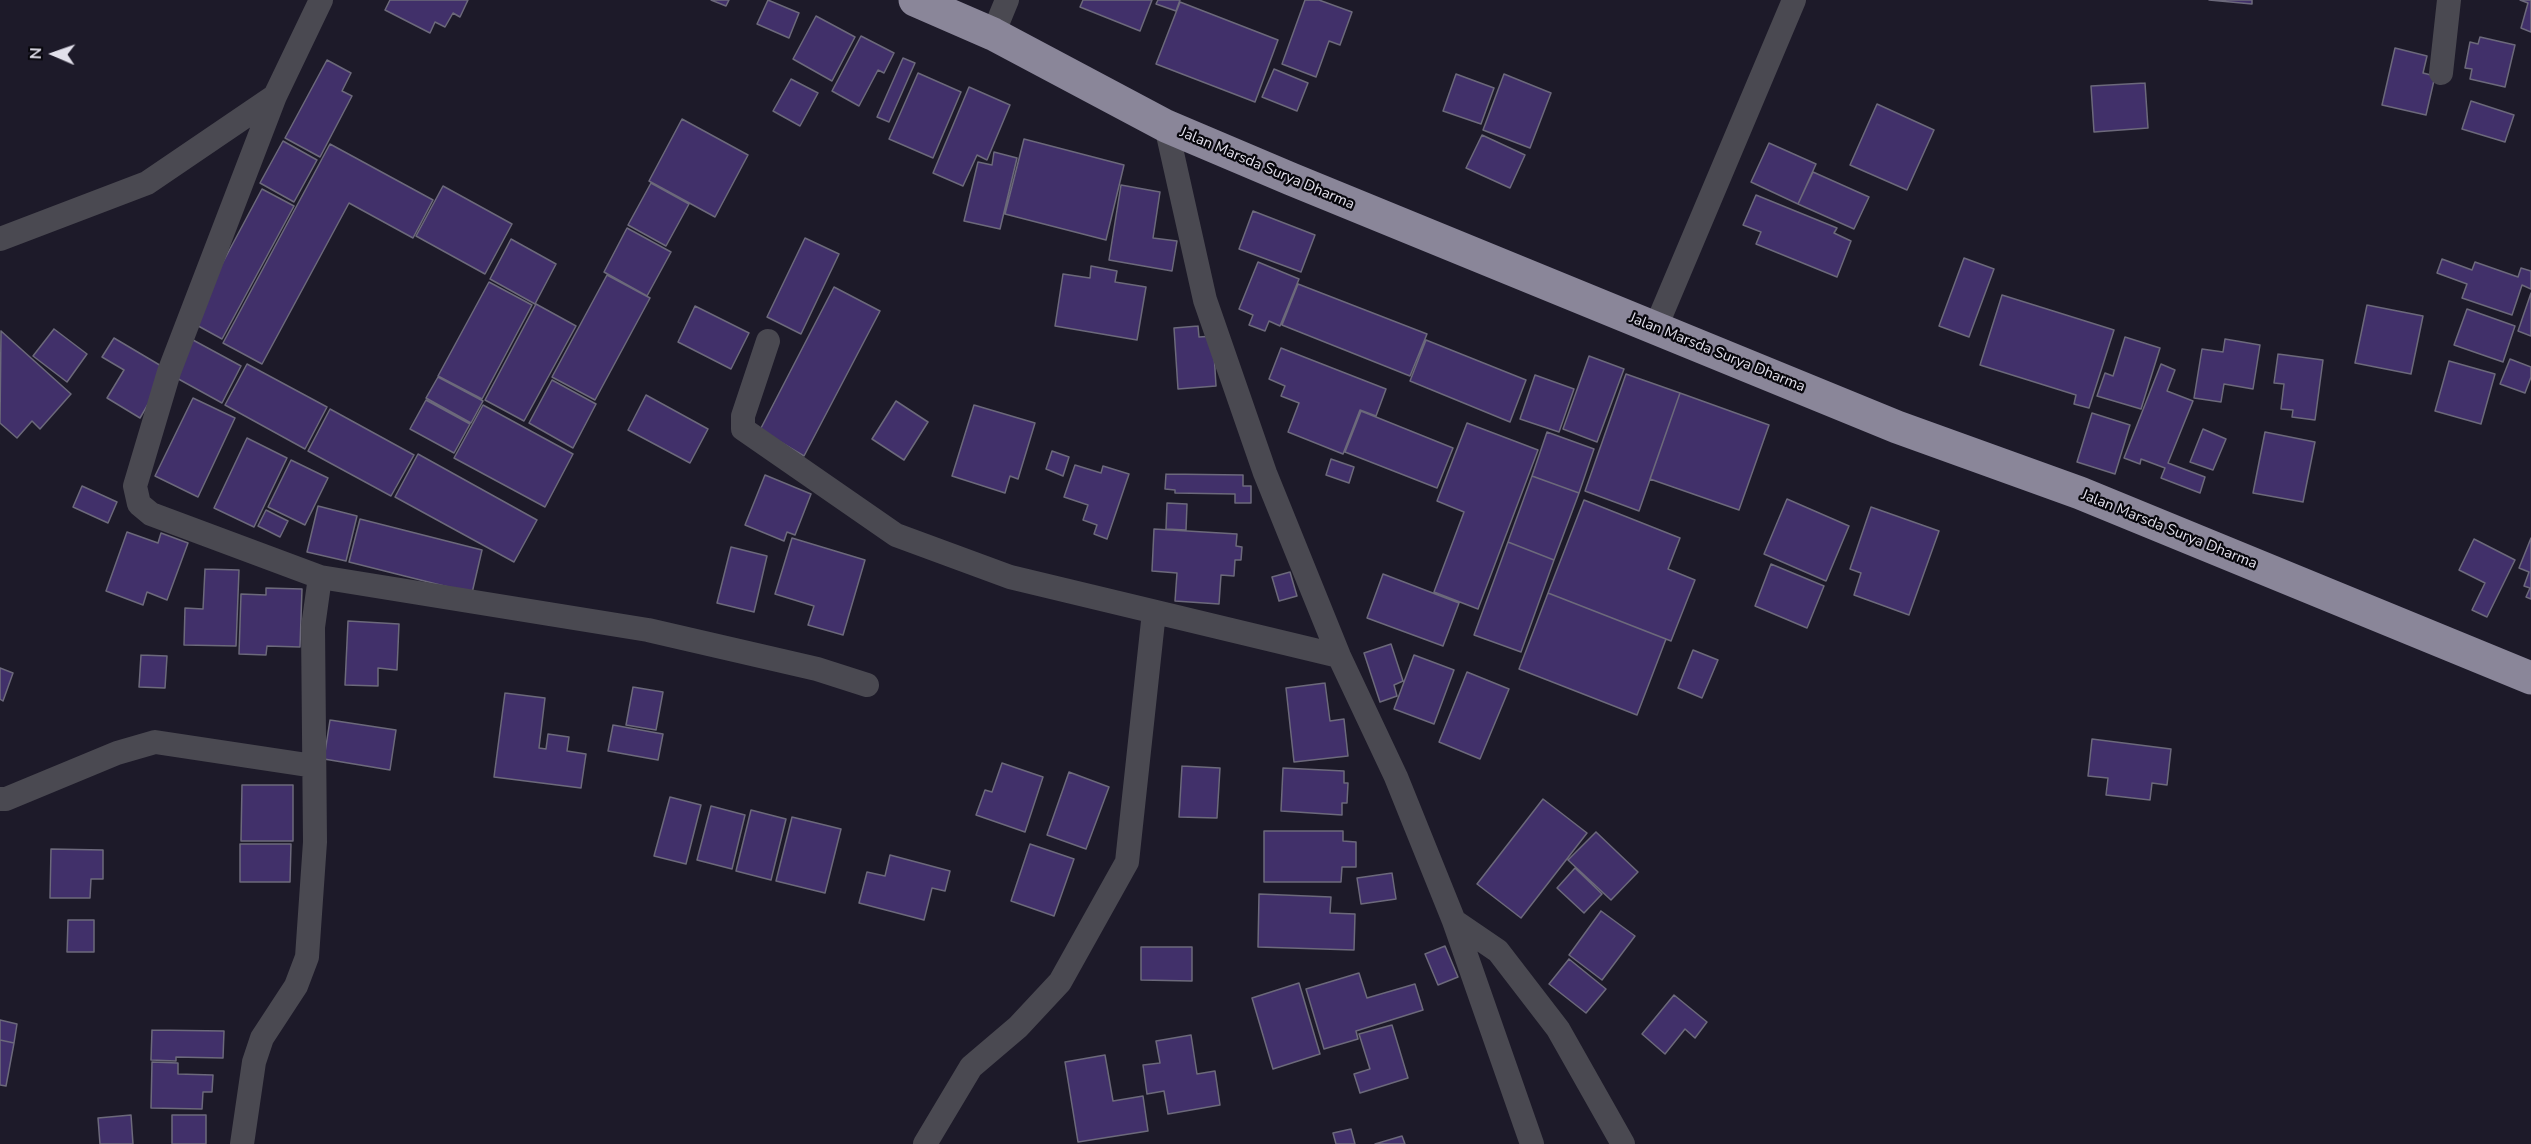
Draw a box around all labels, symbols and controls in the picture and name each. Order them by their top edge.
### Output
north arrow [24,24,84,84]
text: N [25,47,47,60]
street label: Jalan Marsda Surya Dharma [1177,124,1357,214]
street label: Jalan Marsda Surya Dharma [1626,309,1808,397]
street label: Jalan Marsda Surya Dharma [2078,486,2260,574]

